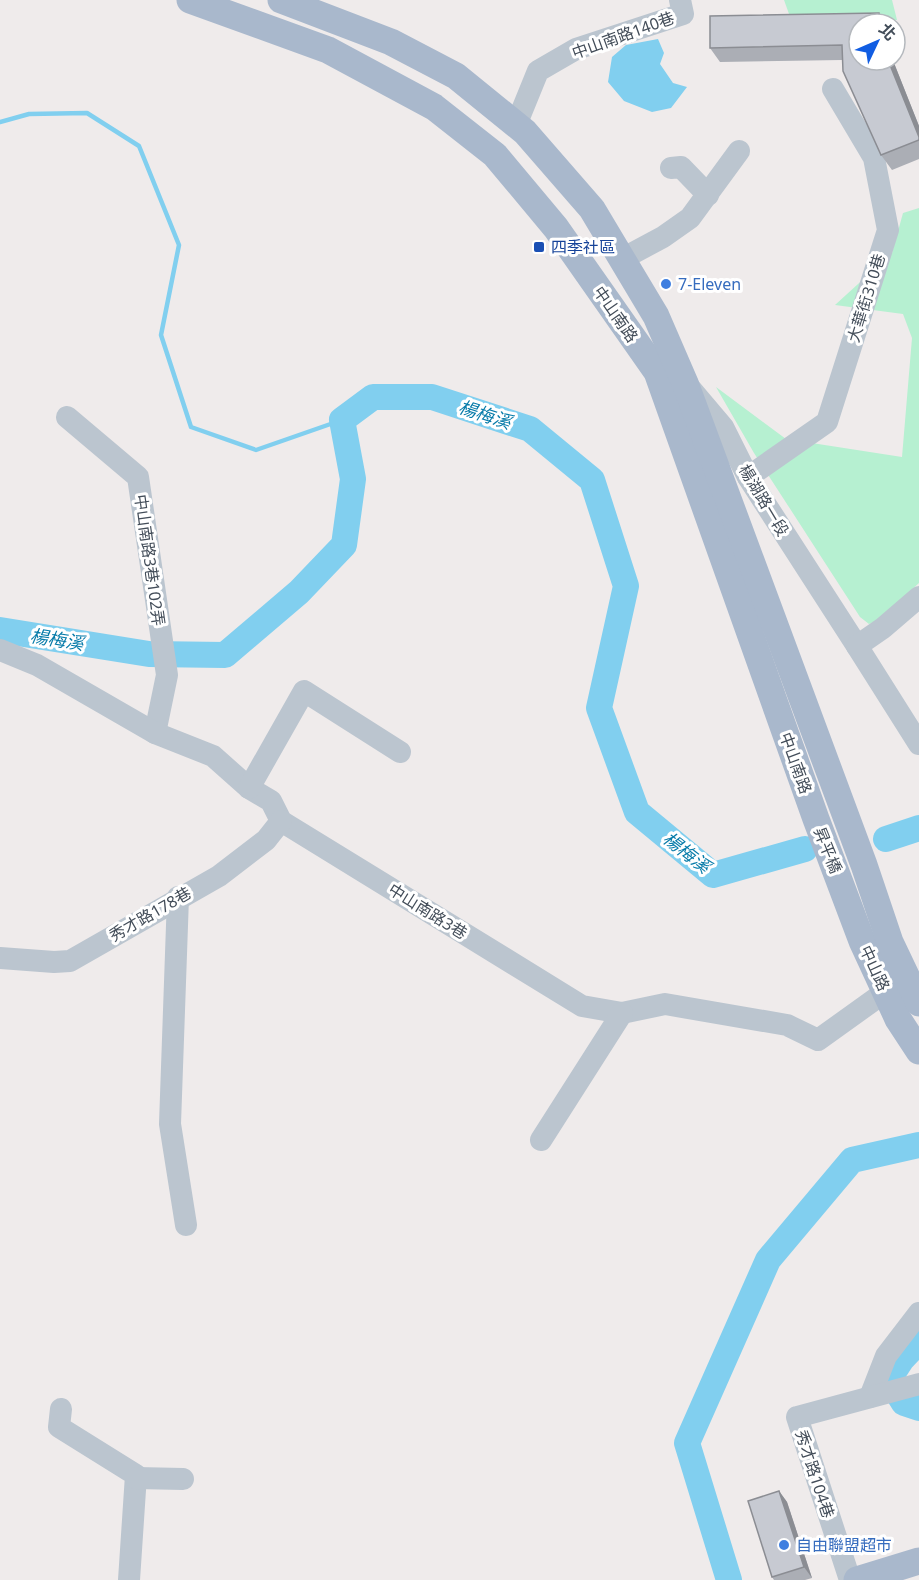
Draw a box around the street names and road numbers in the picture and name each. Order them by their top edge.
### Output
street label: 中山南路140巷 [569,6,677,64]
street label: 大華街310巷 [842,251,890,345]
street label: 中山南路 [589,281,643,347]
street label: 楊湖路一段 [734,460,794,540]
street label: 中山南路3巷102弄 [130,493,170,627]
street label: 中山南路 [775,729,817,797]
street label: 昇平橋 [809,824,847,876]
street label: 中山南路3巷 [384,878,472,944]
street label: 秀才路178巷 [105,882,195,946]
street label: 中山路 [855,942,895,994]
street label: 秀才路104巷 [790,1427,840,1521]

